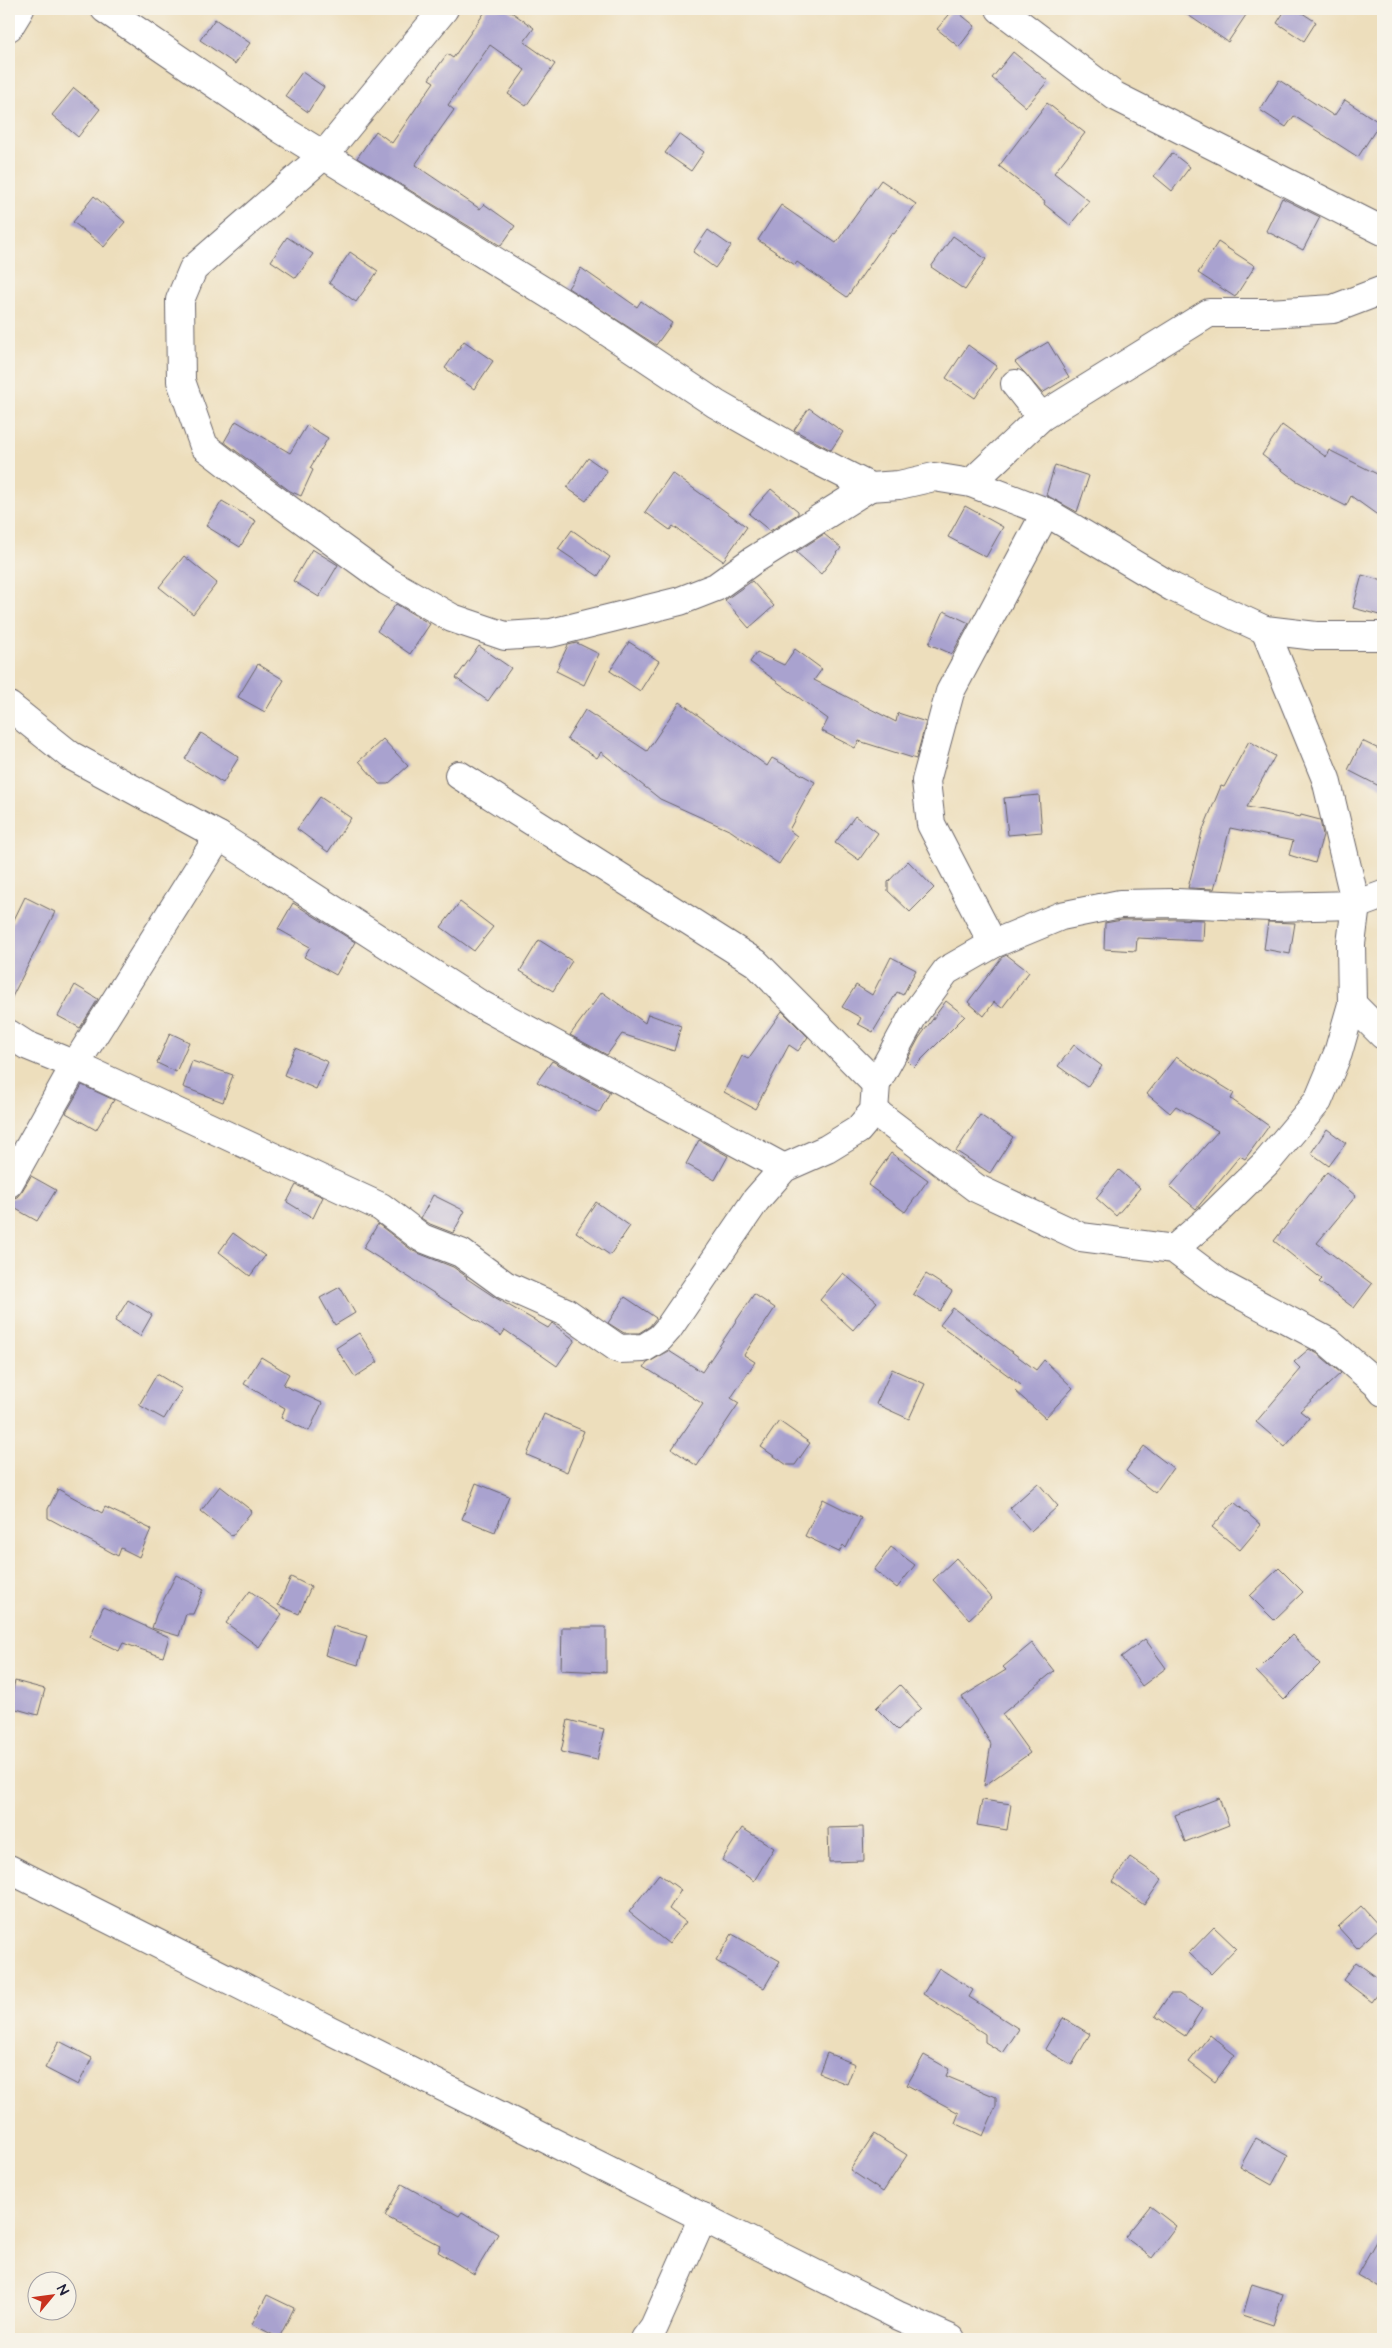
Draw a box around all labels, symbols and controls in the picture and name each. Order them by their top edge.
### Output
north arrow [28,2270,78,2320]
text: N [52,2281,73,2299]

